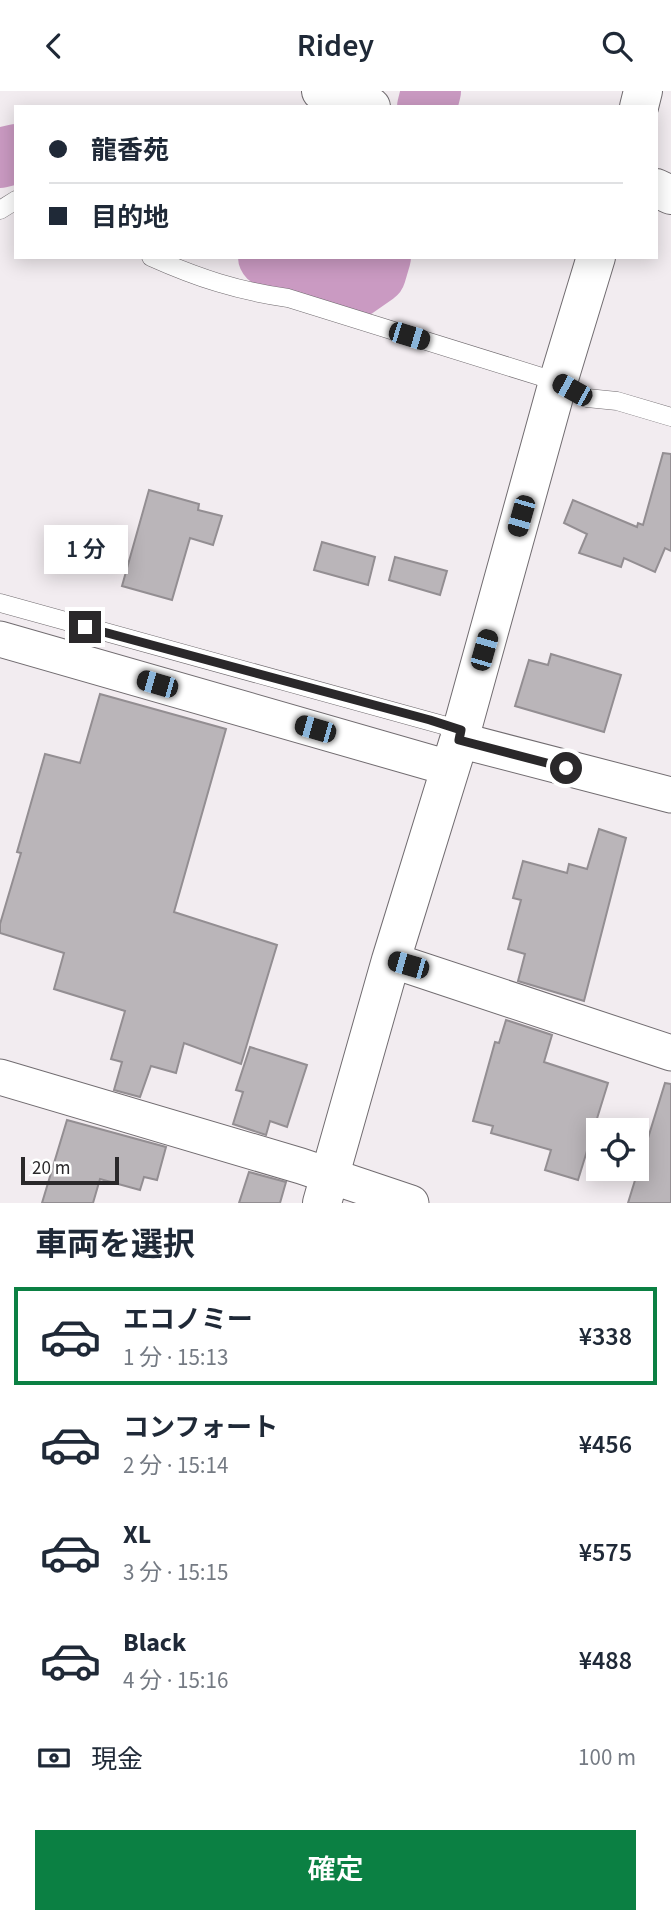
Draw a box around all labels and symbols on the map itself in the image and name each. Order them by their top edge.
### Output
car [386,320,433,352]
car [549,371,596,409]
car [506,493,537,539]
callout: 1 分 [43,525,127,575]
route end [69,611,101,643]
car [469,627,500,673]
car [134,668,181,700]
car [292,713,339,745]
route start [550,752,582,784]
car [385,949,432,981]
scale bar [21,1154,119,1186]

